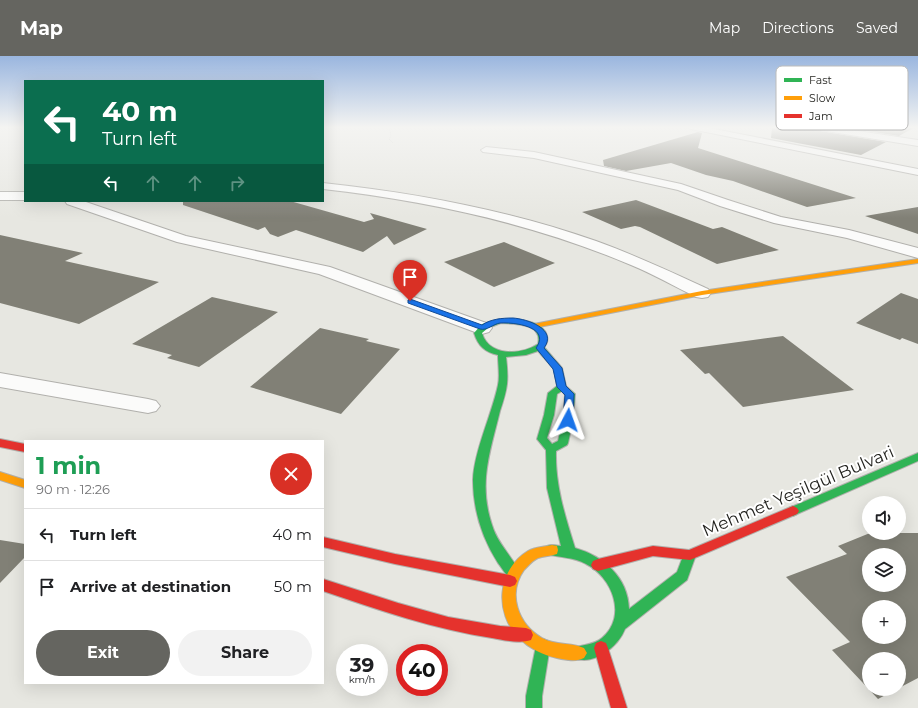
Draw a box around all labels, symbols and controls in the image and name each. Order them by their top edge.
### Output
text: Map [20,17,63,40]
text: Map [709,19,740,37]
text: Directions [762,19,834,37]
text: Saved [856,19,898,37]
legend [776,66,908,130]
text: Fast [809,73,833,87]
text: Slow [809,91,835,105]
text: 40 m [102,94,178,128]
icon: left [36,96,88,148]
text: Jam [808,109,833,123]
text: Turn left [102,128,177,150]
icon: left [100,172,122,194]
icon: ahead [142,172,164,194]
icon: ahead [184,172,206,194]
icon: right [226,172,248,194]
pin [393,260,427,301]
icon: arrive [399,266,421,288]
position arrow [547,399,589,441]
street label: Mehmet Yeşilgül Bulvari [699,442,897,540]
text: 1 min [36,451,101,480]
button: close [270,453,312,495]
text: 90 m · 12:26 [36,481,110,497]
map controls [862,496,906,696]
button: sound [862,496,906,540]
icon: left [36,524,58,546]
text: Turn left [70,525,137,544]
text: 40 m [272,525,312,544]
button: layers [862,548,906,592]
icon: arrive [36,576,58,598]
text: Arrive at destination [70,577,231,596]
text: 50 m [274,577,312,596]
button: + [862,600,906,644]
button: Exit [36,630,170,676]
button: Share [178,630,312,676]
speed limit sign: 40 [396,644,448,696]
button: − [862,652,906,696]
text: 39 [350,653,374,677]
text: km/h [349,673,375,686]

